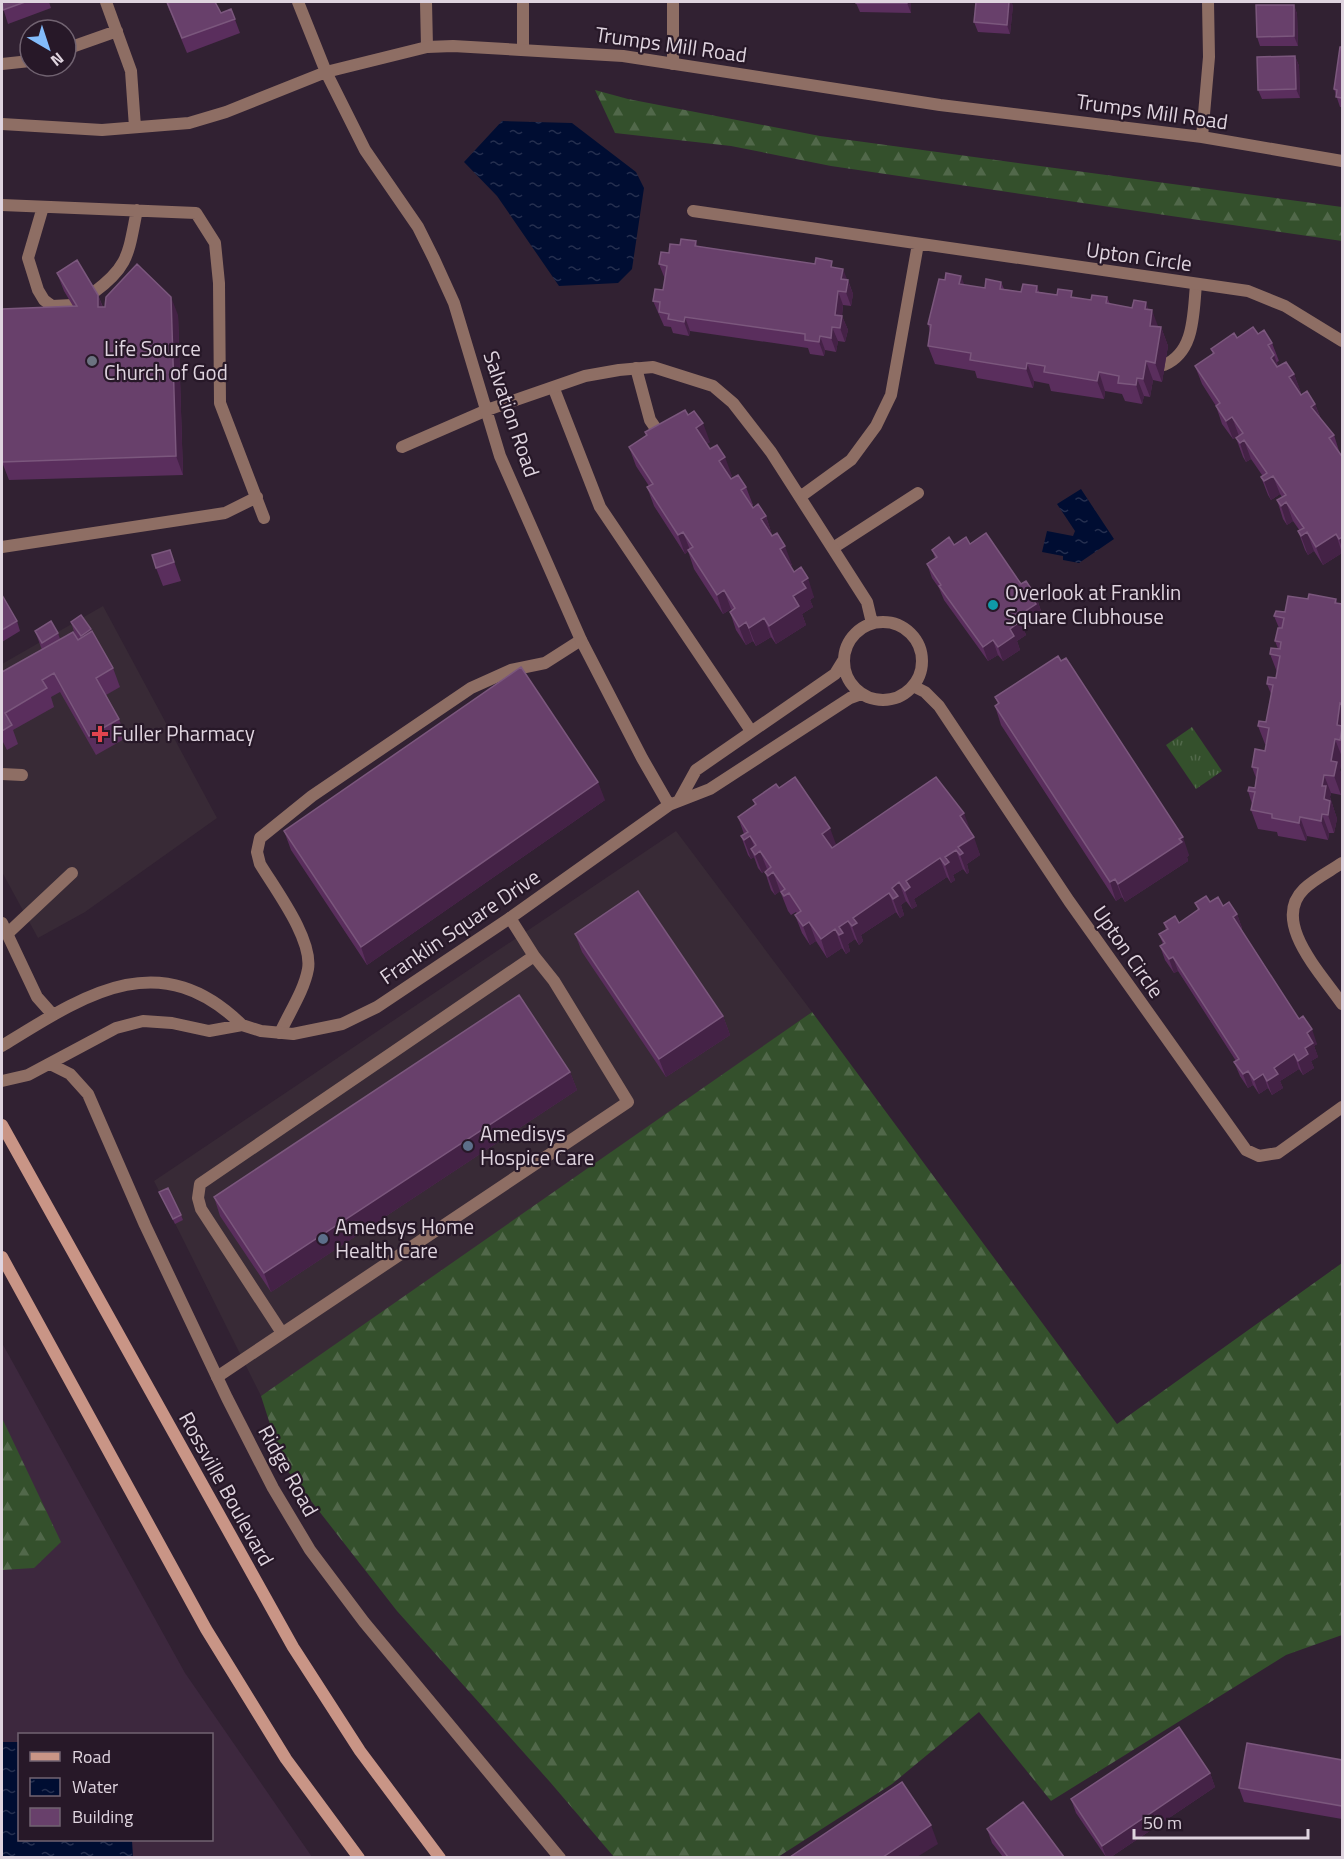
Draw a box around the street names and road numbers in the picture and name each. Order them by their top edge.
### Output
street label: Trumps Mill Road [593,18,749,70]
street label: Trumps Mill Road [1074,85,1230,137]
street label: Upton Circle [1084,233,1194,279]
street label: Salvation Road [475,346,549,481]
street label: Franklin Square Drive [373,861,546,992]
street label: Upton Circle [1085,899,1172,1004]
street label: Rossville Boulevard [171,1406,283,1571]
street label: Ridge Road [251,1419,327,1522]

